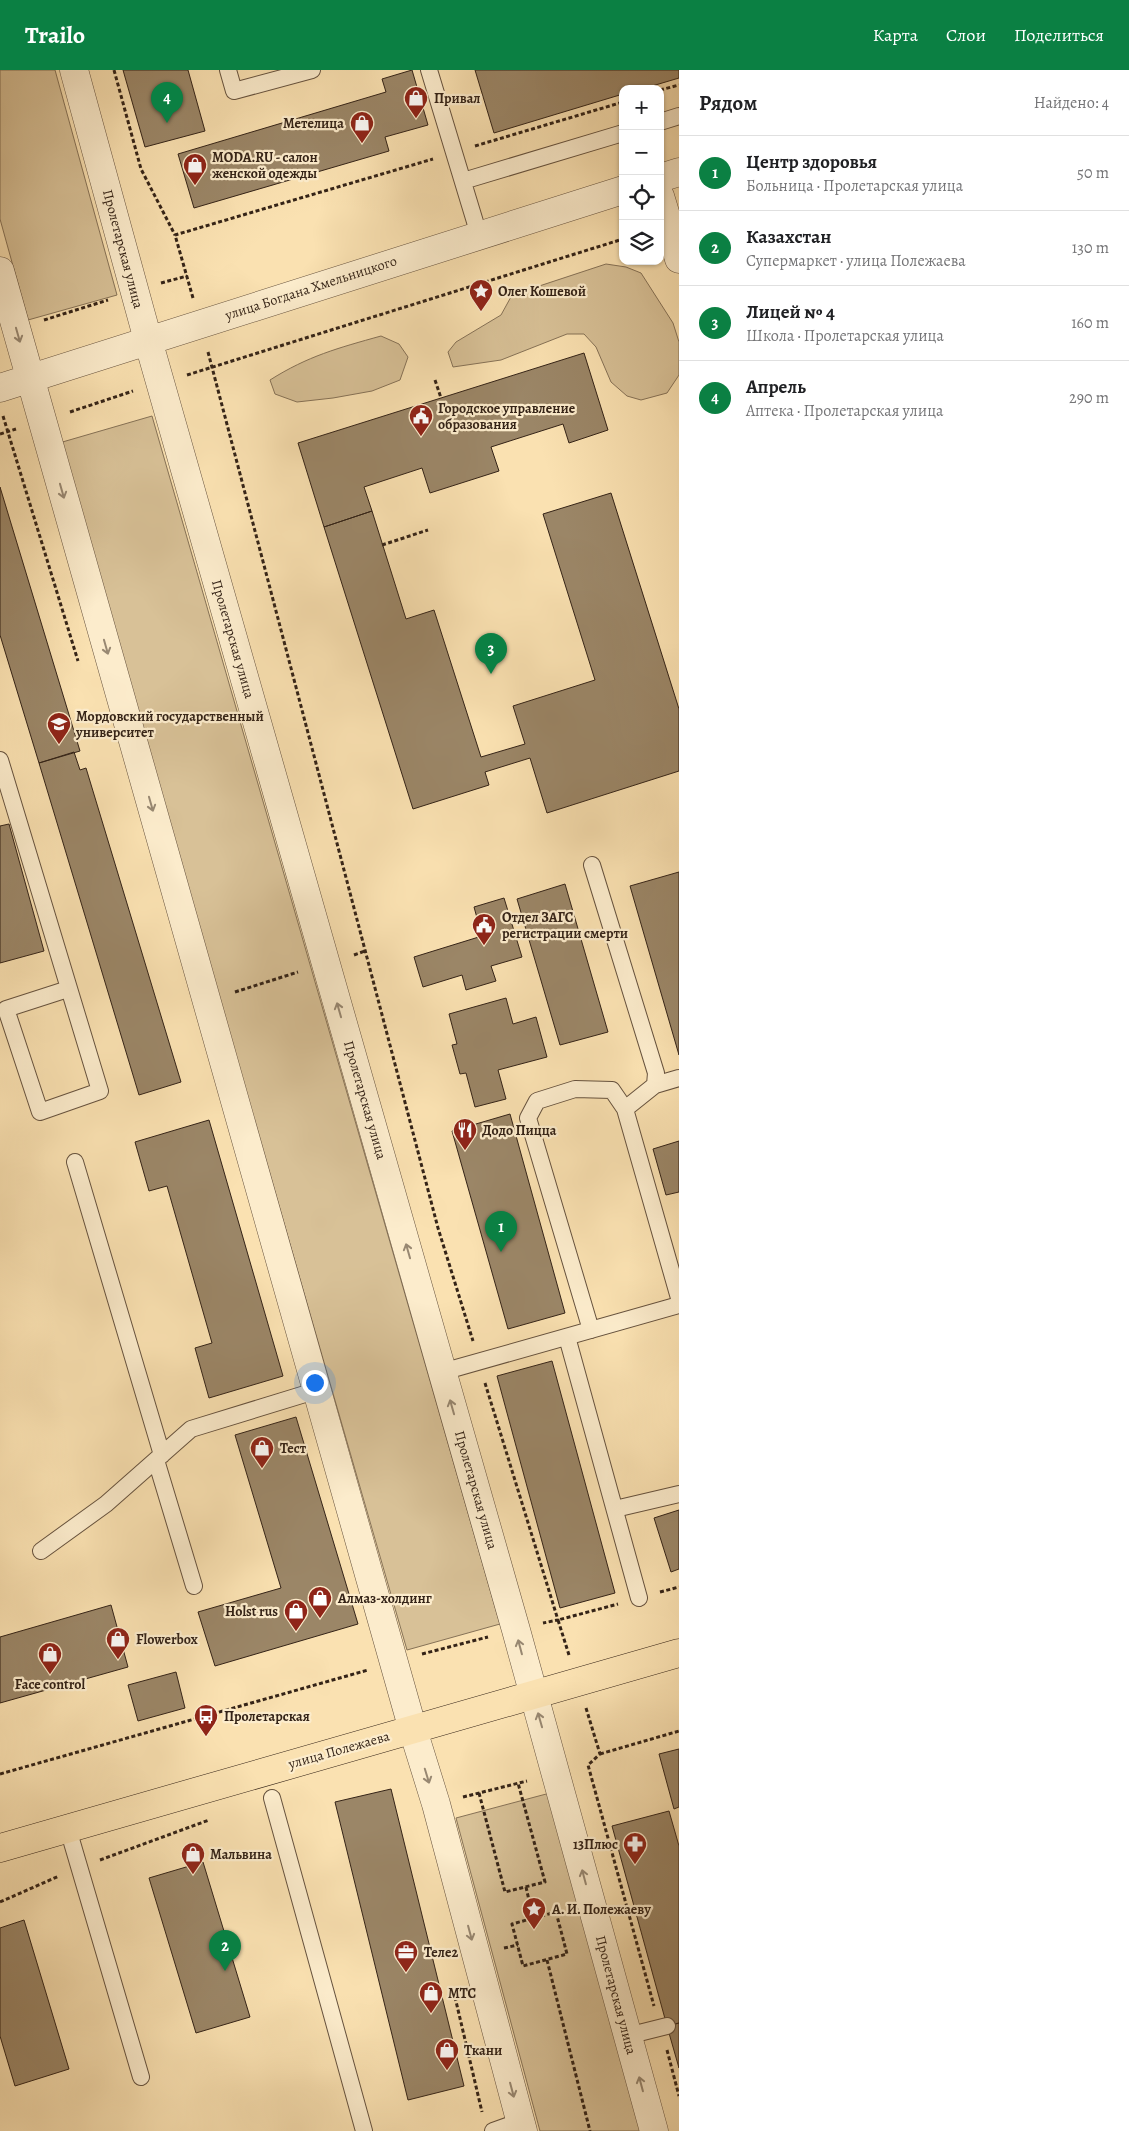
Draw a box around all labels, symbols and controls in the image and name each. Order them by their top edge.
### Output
text: Trailo [25,19,85,51]
text: Карта [873,23,918,47]
text: Слои [946,23,986,47]
text: Поделиться [1014,23,1104,47]
pin: 4 [151,82,183,123]
shop icon: Привал [403,85,429,119]
map controls [619,85,664,265]
button: + [619,85,664,130]
place label: Привал [434,89,481,108]
text: Рядом [699,89,757,117]
text: Найдено: 4 [1034,92,1109,114]
shop icon: Метелица [349,110,375,144]
place label: Метелица [283,114,344,133]
button: − [619,130,664,175]
place label: MODA.RU - салон женской одежды [212,148,318,183]
text: Центр здоровья [746,149,877,175]
shop icon: MODA.RU - салон женской одежды [182,152,208,186]
text: 1 [712,162,718,184]
text: 50 m [1077,162,1109,184]
button: locate [619,175,664,220]
text: Больница · Пролетарская улица [746,175,963,197]
street label: Пролетарская улица [98,187,148,311]
button: layers [619,220,664,265]
text: Казахстан [746,224,832,250]
text: 2 [711,237,719,259]
text: 130 m [1072,237,1109,259]
text: Супермаркет · улица Полежаева [746,250,966,272]
street label: улица Богдана Хмельницкого [222,251,399,325]
place icon: Олег Кошевой [468,278,494,312]
place label: Олег Кошевой [498,282,586,301]
text: Лицей № 4 [746,299,835,325]
text: 3 [712,312,718,334]
text: 160 m [1071,312,1109,334]
text: Школа · Пролетарская улица [746,325,944,347]
one-way arrow [13,326,23,342]
text: Апрель [746,374,806,400]
text: 4 [711,387,719,409]
text: 290 m [1069,387,1109,409]
place label: Городское управление образования [438,399,576,434]
text: Аптека · Пролетарская улица [746,400,943,422]
public building icon: Городское управление образования [408,403,434,437]
one-way arrow [57,483,67,499]
street label: Пролетарская улица [207,577,259,701]
pin: 3 [475,633,507,674]
one-way arrow [102,639,112,655]
place label: Мордовский государственный университет [75,707,264,742]
school or university icon: Мордовский государственный университет [46,711,72,745]
one-way arrow [146,795,156,811]
place label: Отдел ЗАГС регистрации смерти [502,908,628,943]
public building icon: Отдел ЗАГС регистрации смерти [471,912,497,946]
one-way arrow [333,1003,343,1019]
street label: Пролетарская улица [339,1038,391,1162]
restaurant icon: Додо Пицца [452,1117,478,1151]
place label: Додо Пицца [482,1121,557,1140]
pin: 1 [485,1211,517,1252]
one-way arrow [402,1243,412,1259]
your location [302,1370,328,1396]
one-way arrow [447,1399,457,1415]
street label: Пролетарская улица [450,1428,502,1552]
shop icon: Тест [249,1435,275,1469]
place label: Тест [280,1439,307,1458]
shop icon: Алмаз-холдинг [307,1585,333,1619]
place label: Алмаз-холдинг [337,1589,432,1608]
shop icon: Holst rus [283,1598,309,1632]
place label: Holst rus [225,1602,278,1621]
shop icon: Flowerbox [105,1626,131,1660]
place label: Flowerbox [136,1630,198,1649]
one-way arrow [515,1640,525,1656]
shop icon: Face control [37,1641,63,1675]
place label: Face control [15,1675,86,1694]
bus stop icon: Пролетарская [193,1703,219,1737]
place label: Пролетарская [224,1707,310,1726]
one-way arrow [535,1713,545,1729]
street label: улица Полежаева [285,1726,392,1774]
one-way arrow [423,1768,433,1784]
pharmacy icon: 13Плюс [622,1831,648,1865]
place label: 13Плюс [573,1835,618,1854]
shop icon: Мальвина [180,1841,206,1875]
place label: Мальвина [210,1845,272,1864]
one-way arrow [579,1869,588,1885]
place icon: А. И. Полежаеву [521,1896,547,1930]
place label: А. И. Полежаеву [551,1900,651,1919]
one-way arrow [466,1924,476,1940]
pin: 2 [209,1930,241,1971]
street label: Пролетарская улица [591,1933,641,2057]
office icon: Теле2 [393,1939,419,1973]
place label: Теле2 [424,1943,458,1962]
shop icon: МТС [418,1980,444,2014]
place label: МТС [448,1984,477,2003]
shop icon: Ткани [434,2037,460,2071]
place label: Ткани [464,2041,502,2060]
one-way arrow [635,2076,645,2092]
one-way arrow [508,2081,518,2097]

